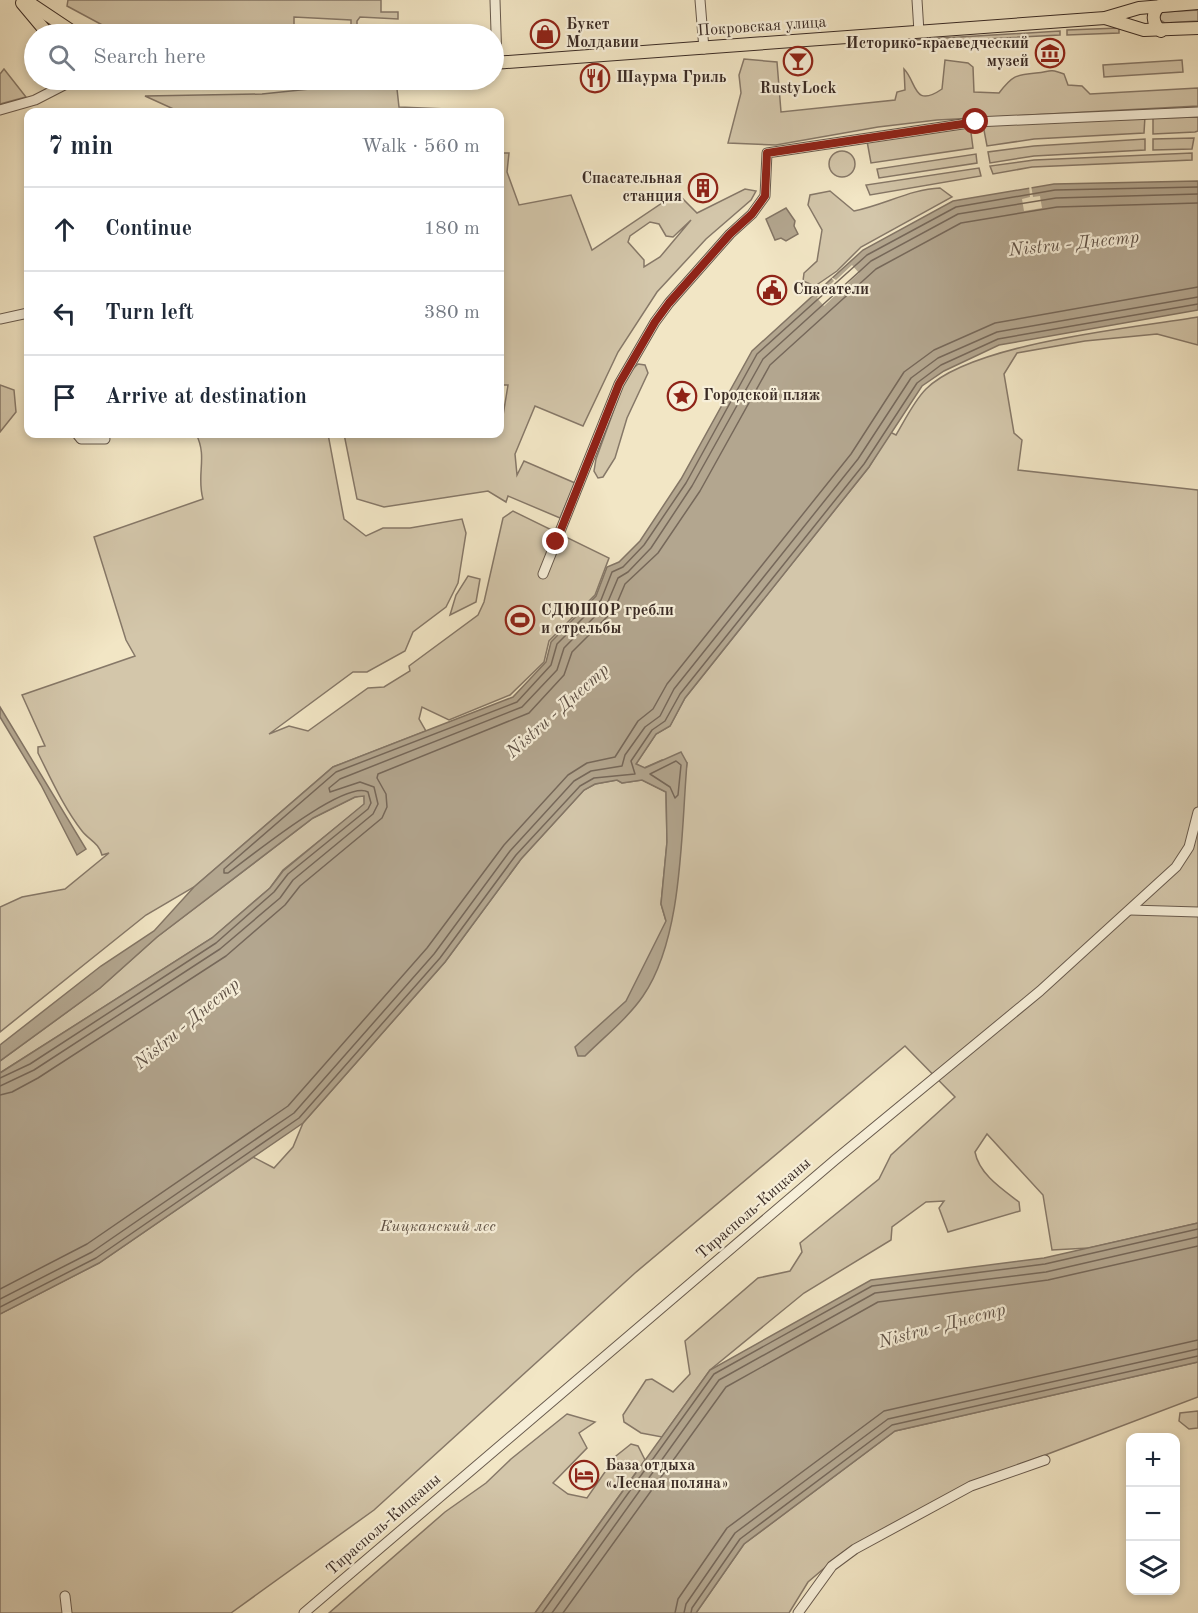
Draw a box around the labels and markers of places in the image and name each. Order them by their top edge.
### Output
place label: Букет Молдавии [566,17,639,51]
shop icon: Букет Молдавии [529,18,561,50]
place label: Историко-краеведческий музей [846,36,1029,70]
museum icon: Историко-краеведческий музей [1034,37,1066,69]
bar icon: RustyLock [782,45,814,77]
restaurant icon: Шаурма Гриль [579,62,611,94]
place label: Шаурма Гриль [616,70,727,86]
place label: RustyLock [760,81,836,97]
place label: Спасательная станция [581,171,682,205]
building icon: Спасательная станция [687,172,719,204]
public building icon: Спасатели [756,274,788,306]
place label: Спасатели [793,282,869,298]
place icon: Городской пляж [666,380,698,412]
place label: Городской пляж [703,388,821,404]
place label: СДЮШОР гребли и стрельбы [541,603,674,637]
sports icon: СДЮШОР гребли и стрельбы [504,604,536,636]
place label: База отдыха «Лесная поляна» [605,1458,729,1492]
hotel icon: База отдыха «Лесная поляна» [568,1459,600,1491]

